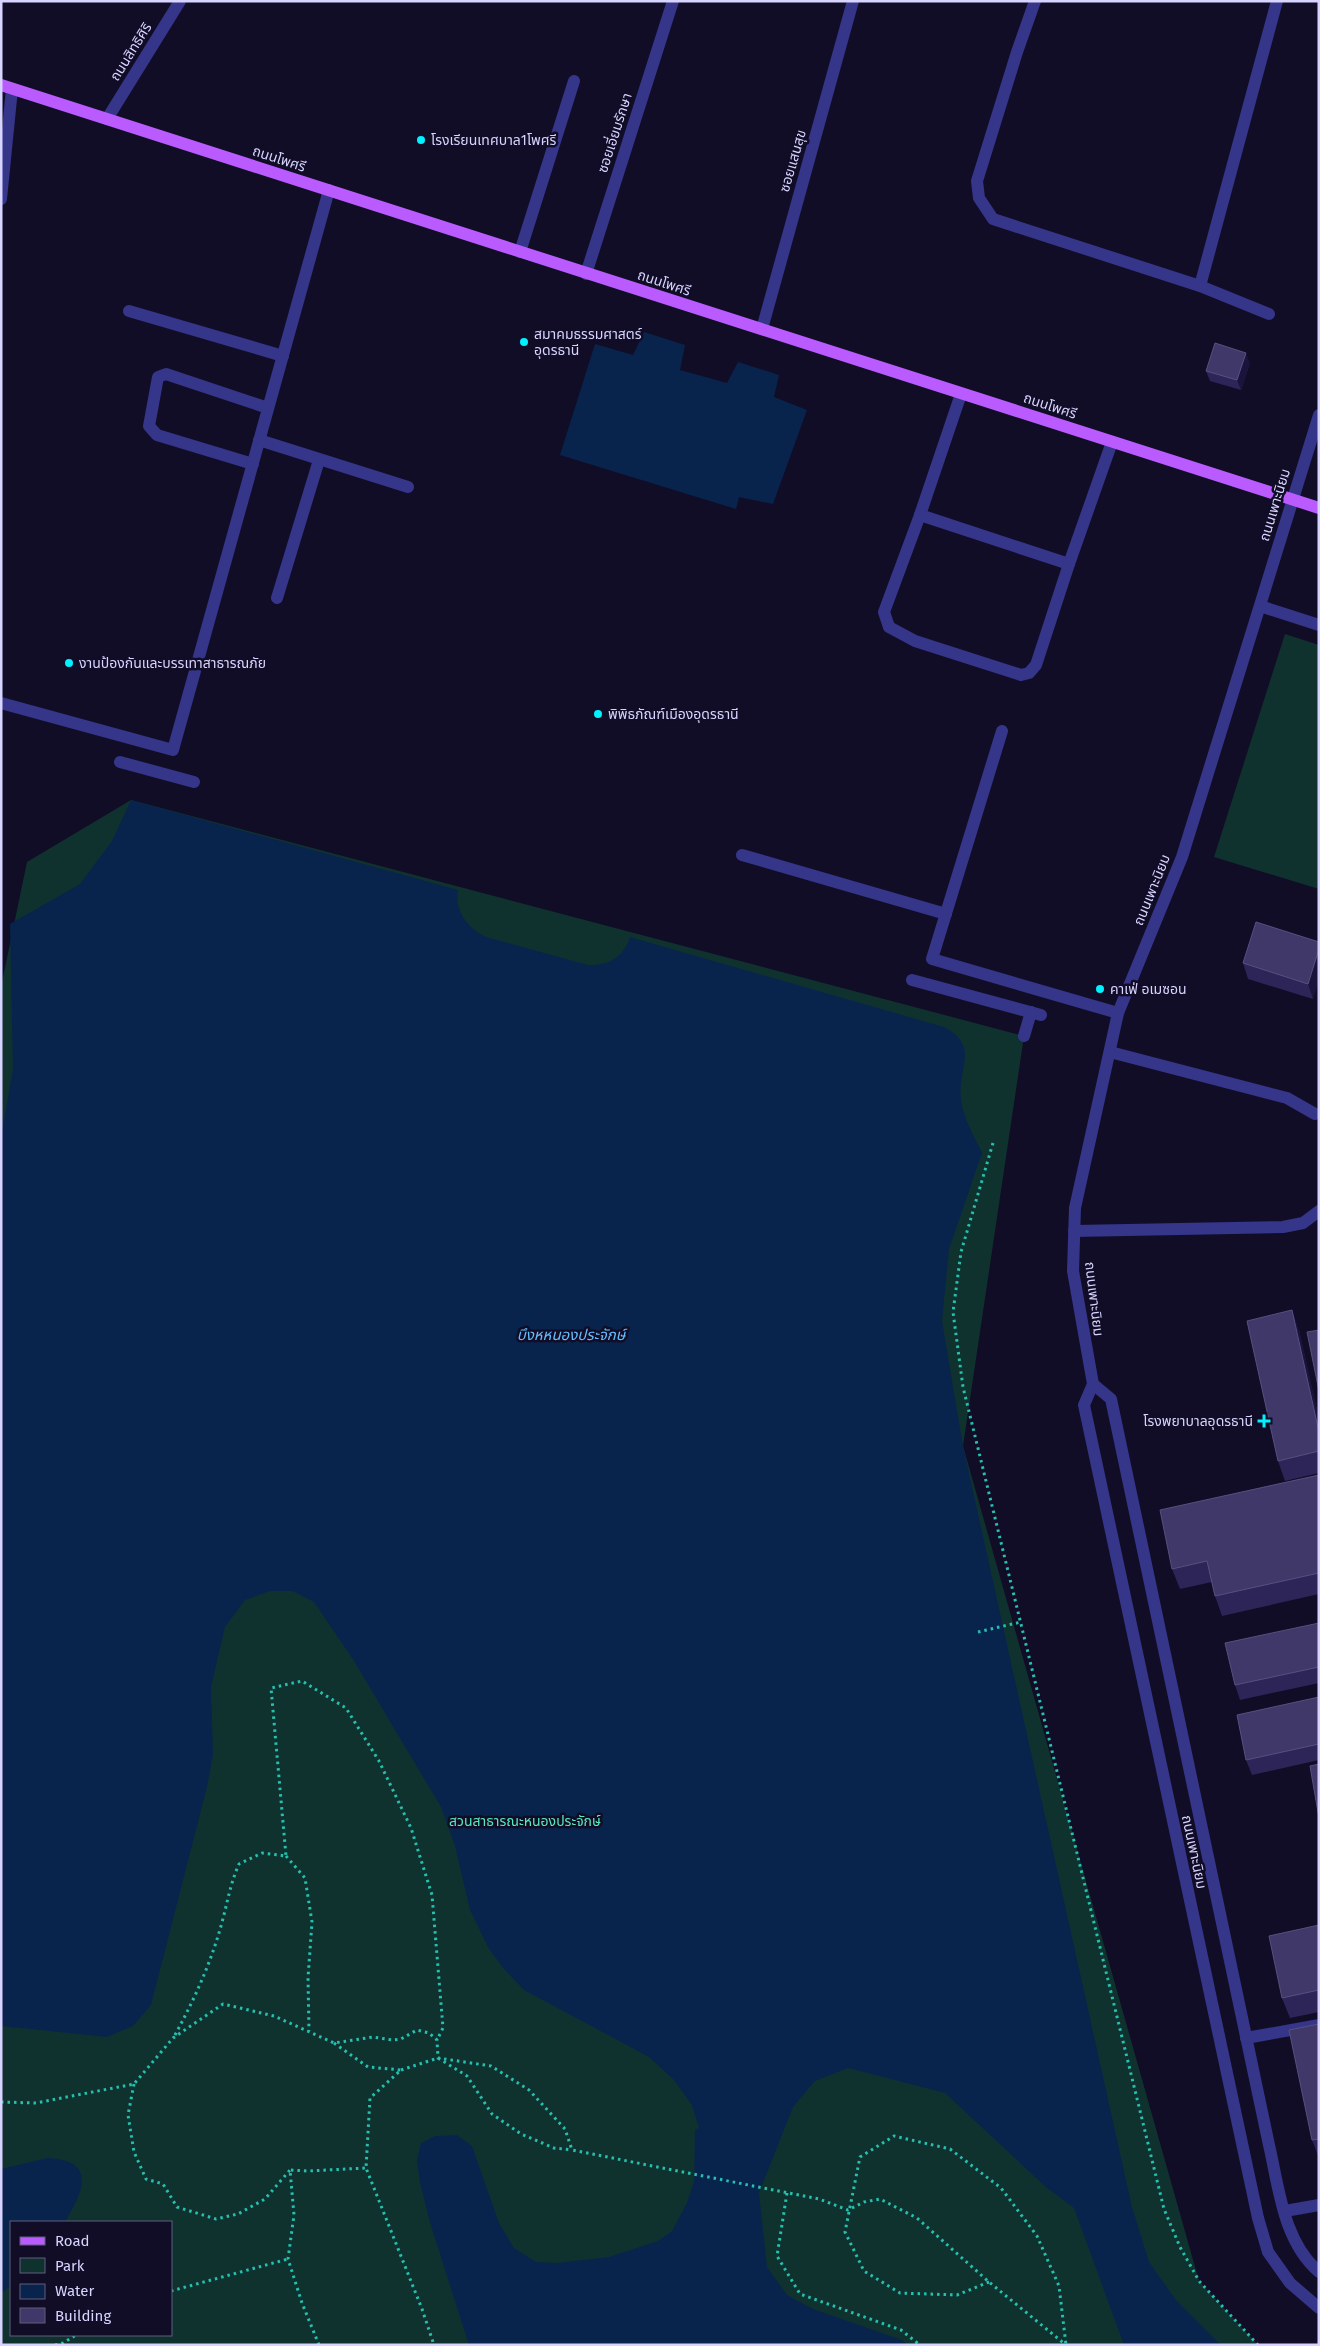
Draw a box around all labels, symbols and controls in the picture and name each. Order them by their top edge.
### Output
street label: ถนนสิทธิศิริ [106,20,156,84]
street label: ซอยเอี่ยมรักษา [592,90,636,175]
street label: ซอยแสนสุข [776,128,810,194]
place label: โรงเรียนเทศบาล1โพศรี [431,132,556,149]
marker: โรงเรียนเทศบาล1โพศรี [415,134,427,146]
street label: ถนนโพศรี [250,142,308,176]
street label: ถนนโพศรี [635,266,693,300]
place label: สมาคมธรรมศาสตร์ อุดรธานี [534,326,642,359]
marker: สมาคมธรรมศาสตร์ อุดรธานี [518,336,530,348]
street label: ถนนโพศรี [1021,389,1079,423]
street label: ถนนเพาะนิยม [1256,467,1294,543]
place label: งานป้องกันและบรรเทาสาธารณภัย [79,655,266,672]
marker: งานป้องกันและบรรเทาสาธารณภัย [63,657,75,669]
place label: พิพิธภัณฑ์เมืองอุดรธานี [608,706,739,723]
marker: พิพิธภัณฑ์เมืองอุดรธานี [592,708,604,720]
street label: ถนนเพาะนิยม [1130,852,1174,928]
place label: คาเฟ่ อเมซอน [1110,981,1187,998]
marker: คาเฟ่ อเมซอน [1094,983,1106,995]
street label: ถนนเพาะนิยม [1081,1261,1107,1337]
water label: บึงหหนองประจักษ์ [517,1326,628,1344]
place label: โรงพยาบาลอุดรธานี [1143,1413,1253,1430]
marker: โรงพยาบาลอุดรธานี [1257,1414,1271,1428]
park label: สวนสาธารณะหนองประจักษ์ [449,1813,601,1830]
street label: ถนนเพาะนิยม [1178,1813,1210,1891]
legend [10,2221,172,2336]
text: Road [55,2232,90,2250]
text: Park [55,2257,85,2275]
text: Water [55,2282,94,2300]
text: Building [55,2307,111,2325]

